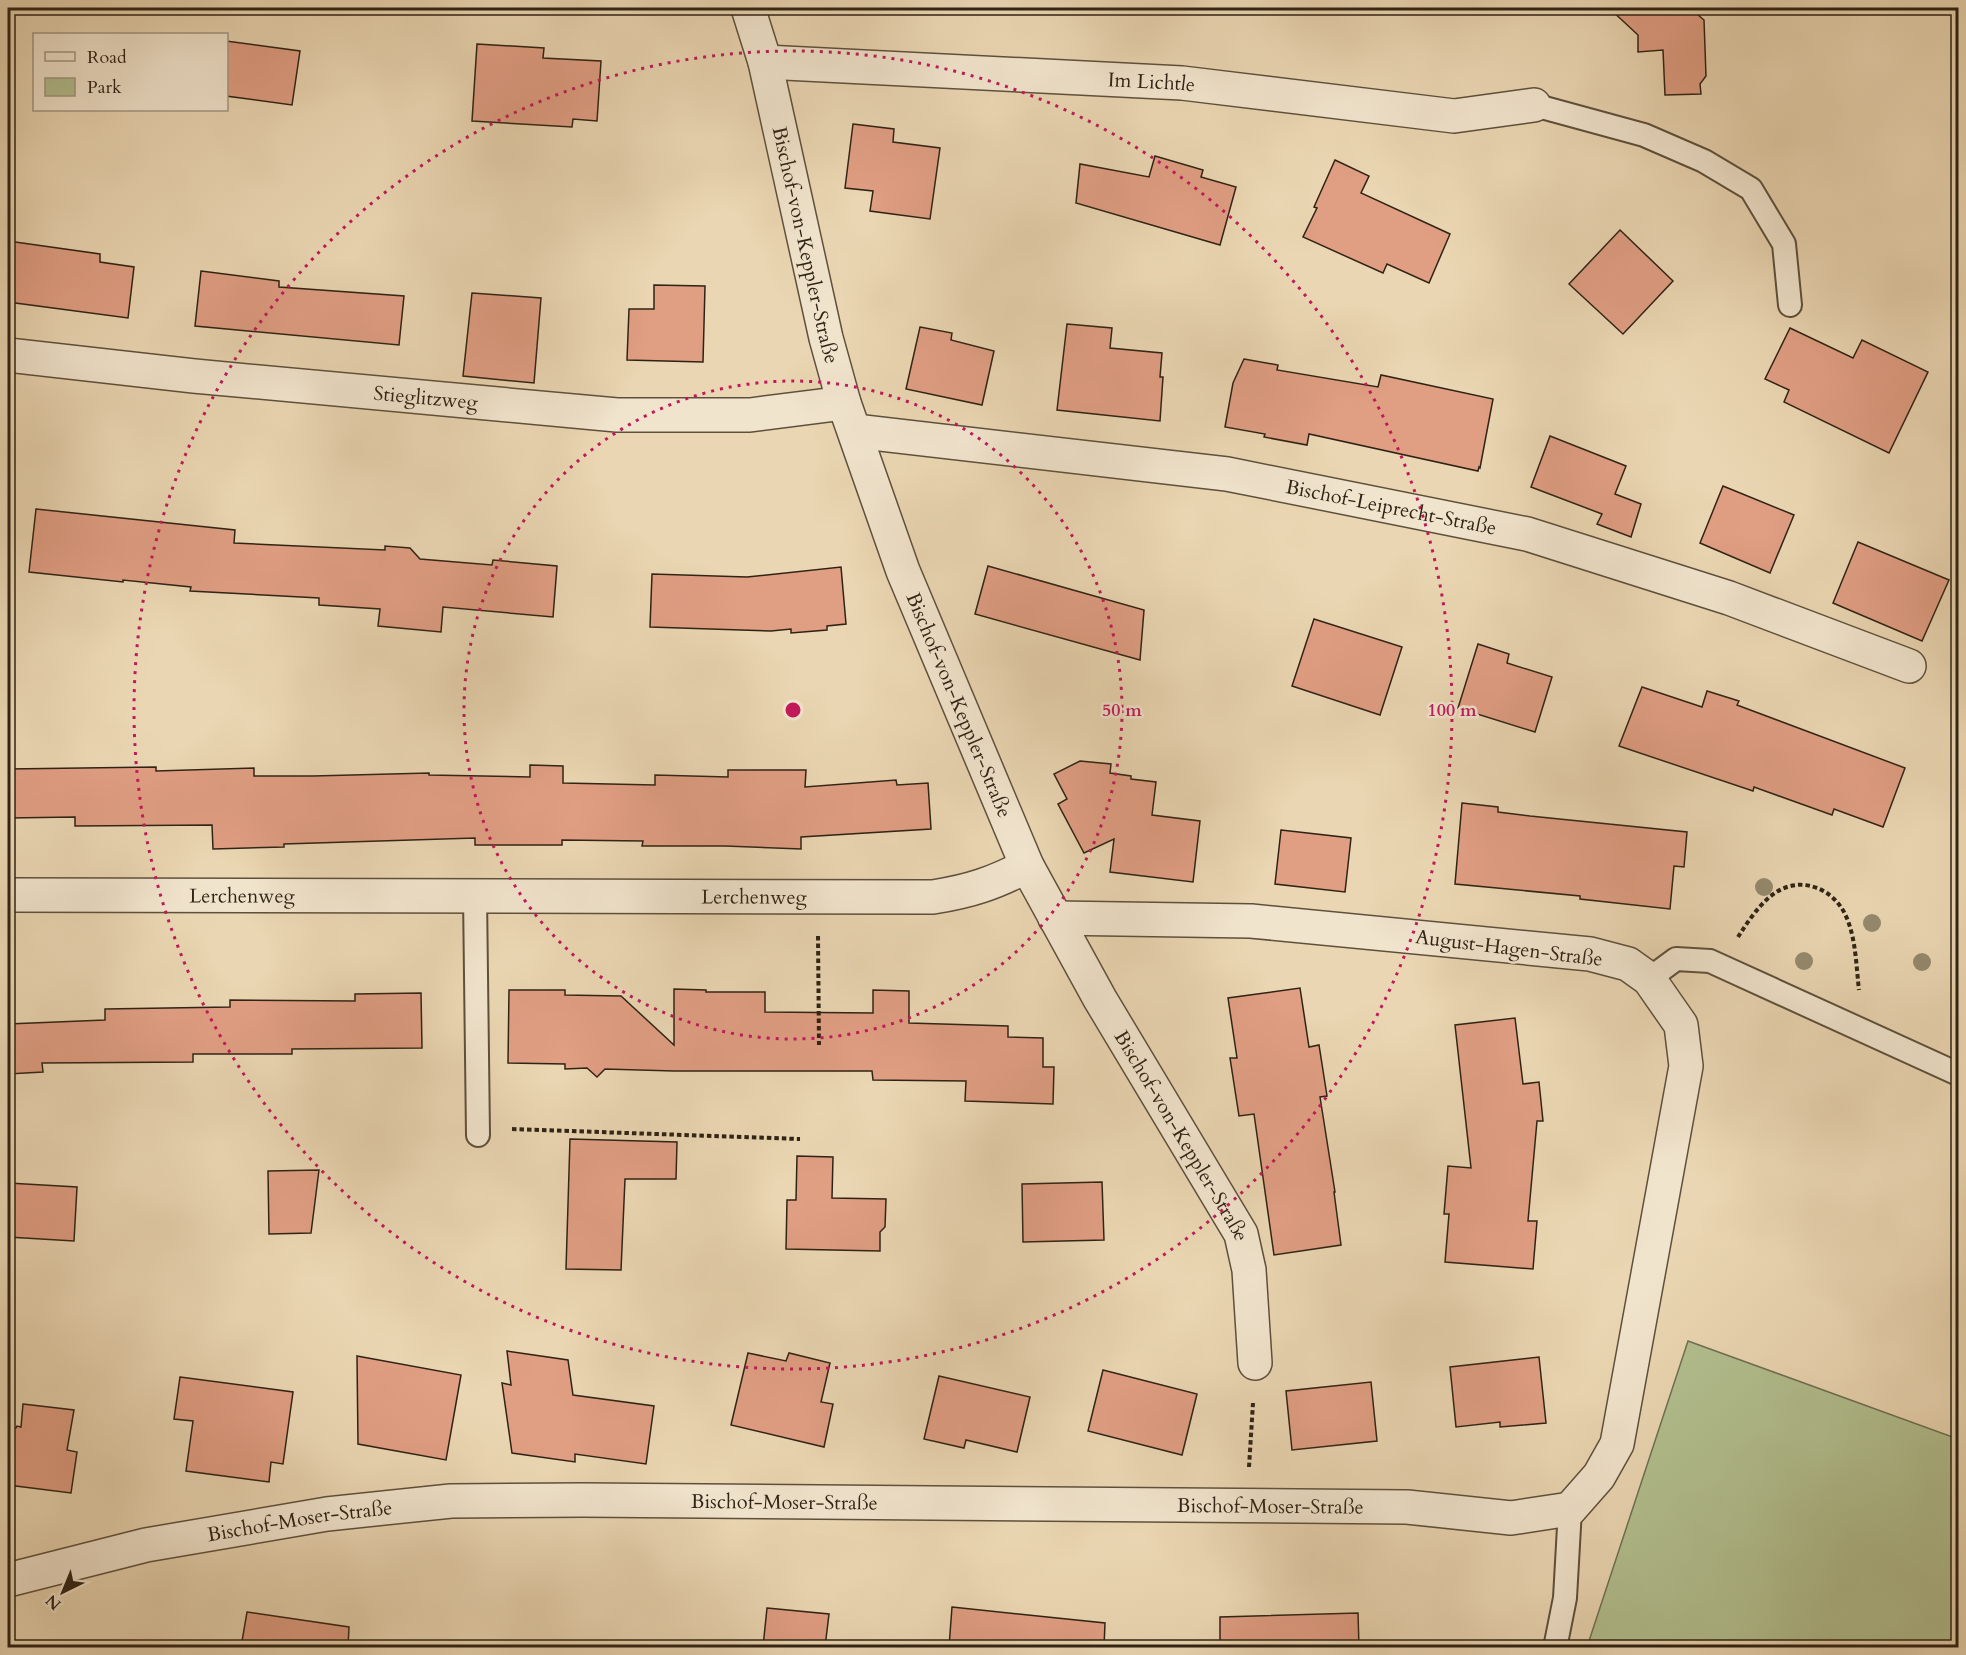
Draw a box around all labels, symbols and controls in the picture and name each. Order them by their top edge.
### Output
legend [33,33,228,111]
text: Road [87,45,127,70]
street label: Im Lichtle [1107,66,1197,98]
text: Park [87,75,122,100]
street label: Bischof-von-Keppler-Straße [766,124,846,366]
street label: Stieglitzweg [372,379,480,416]
street label: Bischof-Leiprecht-Straße [1283,473,1499,541]
street label: Bischof-von-Keppler-Straße [900,588,1019,822]
text: 50 m [1102,698,1142,723]
text: 100 m [1427,698,1477,723]
centre of rings [783,700,803,720]
street label: Lerchenweg [189,882,296,909]
street label: Lerchenweg [701,883,808,910]
street label: August-Hagen-Straße [1414,923,1604,973]
street label: Bischof-von-Keppler-Straße [1108,1025,1256,1243]
street label: Bischof-Moser-Straße [691,1487,878,1516]
street label: Bischof-Moser-Straße [1177,1492,1364,1520]
street label: Bischof-Moser-Straße [205,1494,393,1548]
north arrow [33,1562,93,1622]
text: N [41,1589,66,1615]

